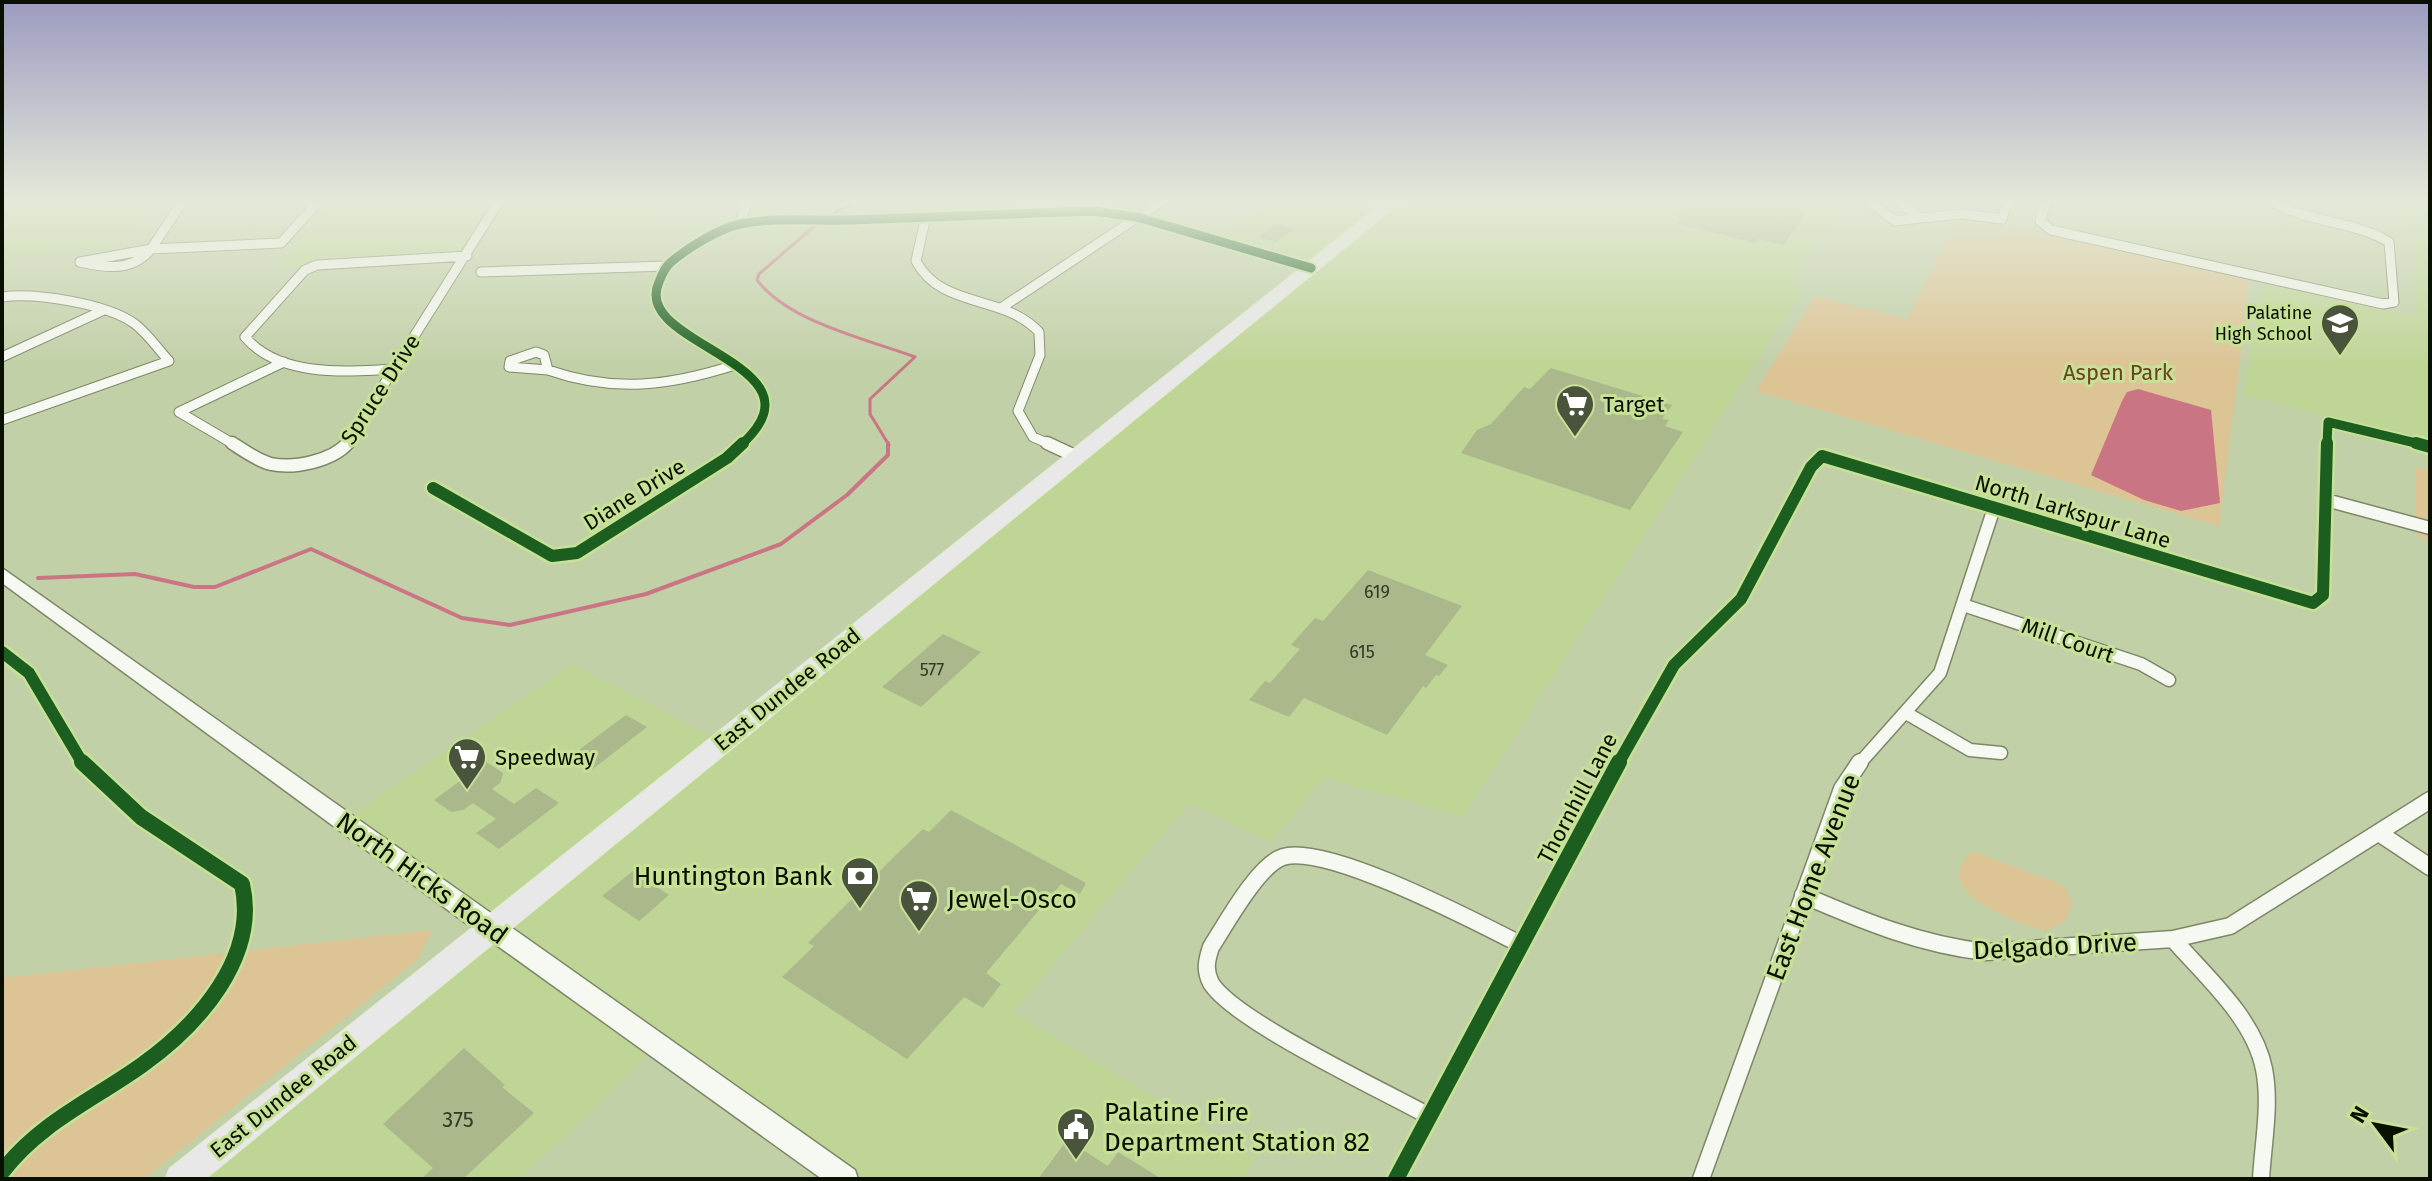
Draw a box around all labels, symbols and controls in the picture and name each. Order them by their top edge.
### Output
place label: Palatine High School [2215,302,2312,345]
school or university icon: Palatine High School [2319,302,2361,357]
street label: Spruce Drive [335,329,426,449]
park label: Aspen Park [2063,359,2174,386]
supermarket icon: Target [1554,383,1596,438]
place label: Target [1603,391,1664,418]
street label: Diane Drive [578,453,690,536]
street label: North Larkspur Lane [1972,469,2174,554]
house number: 619 [1364,581,1390,603]
street label: Mill Court [2018,612,2118,669]
street label: East Dundee Road [709,622,866,757]
house number: 615 [1349,641,1375,663]
house number: 577 [920,659,944,681]
street label: Thornhill Lane [1532,728,1623,868]
supermarket icon: Speedway [446,736,488,791]
place label: Speedway [495,744,595,771]
street label: East Home Avenue [1760,770,1867,985]
street label: North Hicks Road [330,806,513,951]
bank icon: Huntington Bank [839,855,881,910]
place label: Huntington Bank [634,861,833,892]
supermarket icon: Jewel-Osco [898,878,940,933]
place label: Jewel-Osco [947,884,1077,915]
street label: Delgado Drive [1972,927,2138,966]
street label: East Dundee Road [205,1029,362,1164]
north arrow [2336,1085,2416,1165]
place label: Palatine Fire Department Station 82 [1104,1097,1370,1158]
text: N [2344,1101,2375,1128]
house number: 375 [442,1106,474,1133]
public building icon: Palatine Fire Department Station 82 [1055,1106,1097,1161]

